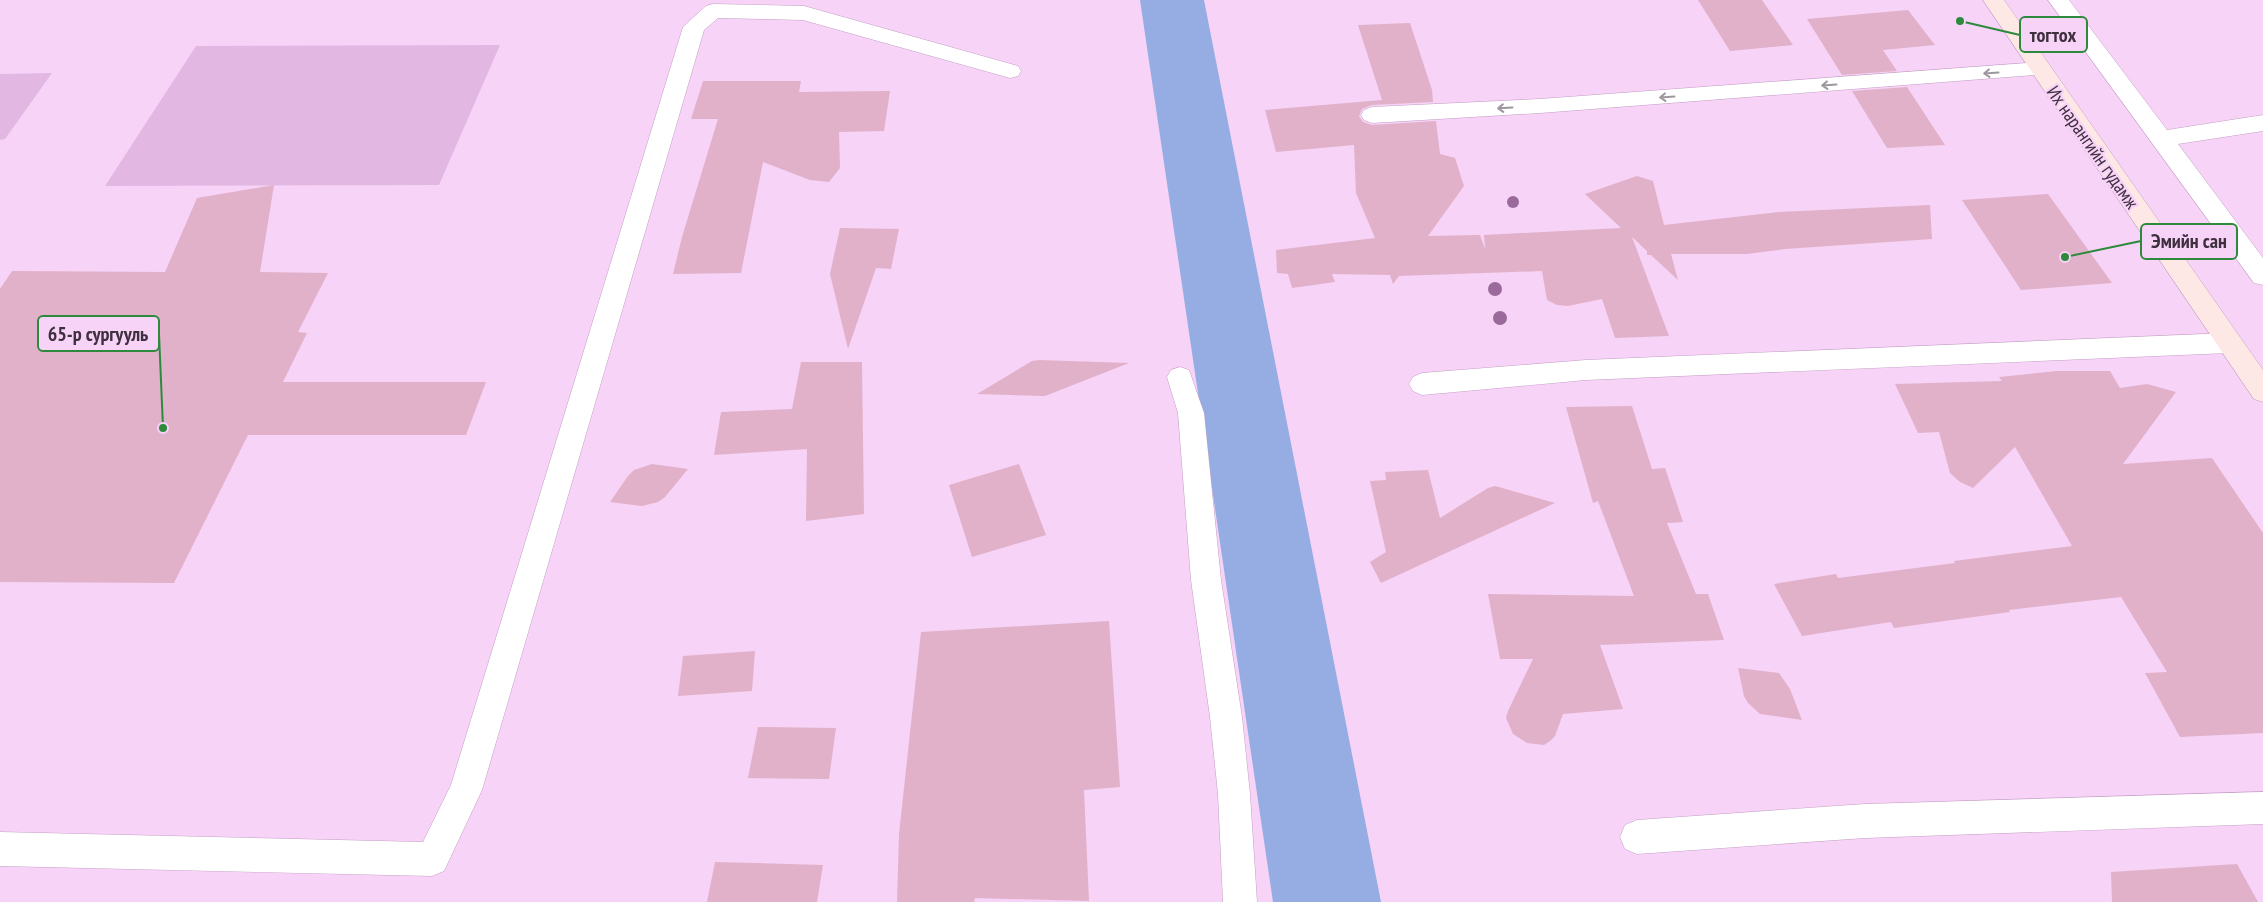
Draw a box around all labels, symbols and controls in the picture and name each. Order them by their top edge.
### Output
callout: тогтох [2020,17,2087,52]
text: тогтох [2030,22,2077,48]
one-way arrow [1983,68,1999,77]
one-way arrow [1821,80,1837,89]
street label: Их нарангийн гудамж [2042,81,2145,214]
one-way arrow [1659,92,1675,101]
one-way arrow [1497,103,1513,112]
callout: Эмийн сан [2141,224,2237,259]
text: Эмийн сан [2151,228,2227,254]
callout: 65-р сургууль [38,316,159,351]
text: 65-р сургууль [48,321,148,347]

